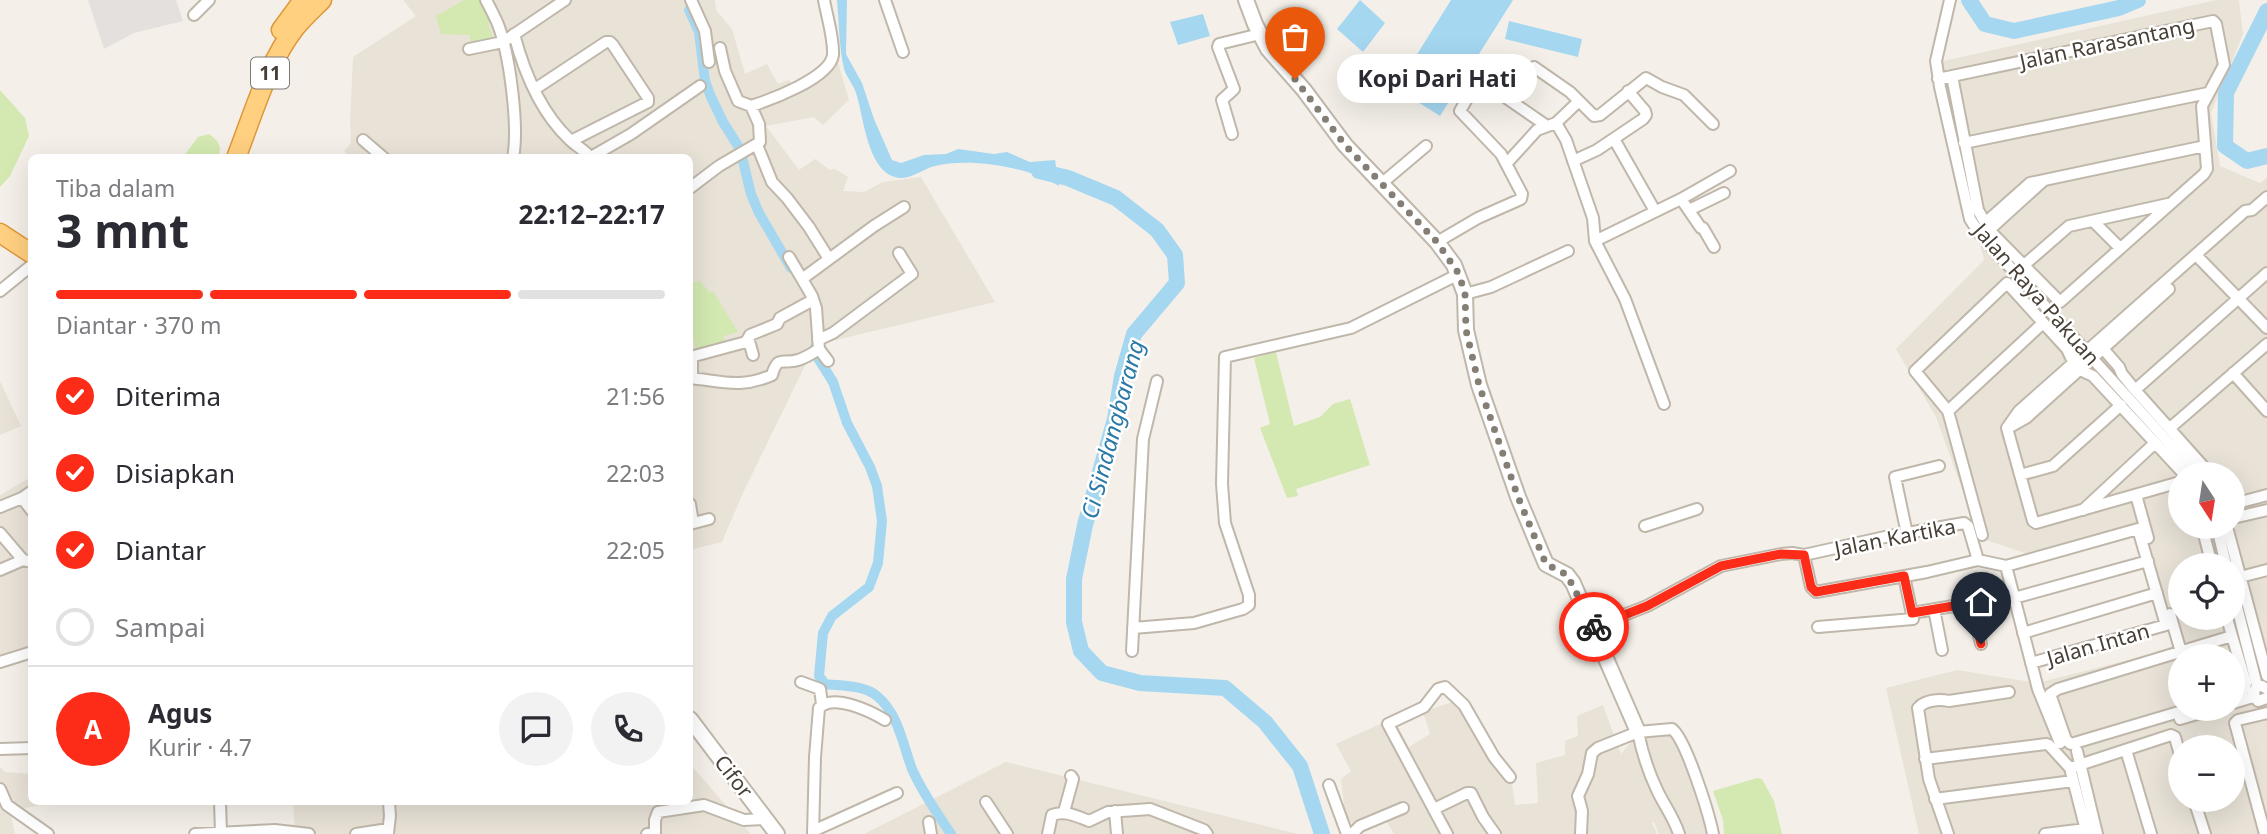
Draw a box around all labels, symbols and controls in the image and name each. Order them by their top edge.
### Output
pin [1265,7,1325,79]
street label: Jalan Rarasantang [2015,11,2197,76]
icon: bag [1276,18,1314,56]
callout: Kopi Dari Hati [1337,55,1536,104]
road number: 11 [251,58,289,88]
text: Kopi Dari Hati [1357,62,1517,94]
text: Tiba dalam [56,172,175,204]
text: 22:12–22:17 [518,196,665,232]
text: 3 mnt [56,199,189,261]
street label: Jalan Raya Pakuan [1966,216,2106,371]
text: Diantar · 370 m [56,309,222,341]
water label: Ci Sindangbarang [1073,336,1151,522]
icon: check [56,377,94,415]
text: Diterima [115,378,221,414]
text: 21:56 [606,380,665,412]
icon: check [56,454,94,492]
text: Disiapkan [115,455,235,491]
text: 22:03 [606,457,665,489]
north arrow [2168,462,2245,539]
map controls [2168,462,2245,812]
street label: Jalan Kartika [1830,512,1958,563]
icon: check [56,531,94,569]
text: Diantar [115,532,206,568]
text: 22:05 [606,534,665,566]
button: locate [2168,553,2245,630]
pin [1951,572,2011,644]
icon: home [1962,583,2000,621]
courier [1559,592,1629,662]
icon: bike [1575,608,1613,646]
text: Sampai [115,609,205,645]
street label: Jalan Intan [2041,616,2153,673]
button: + [2168,644,2245,721]
button: chat [499,692,573,766]
button: phone [591,692,665,766]
text: Agus [148,695,212,731]
text: A [84,711,102,747]
text: Kurir · 4.7 [148,731,252,763]
button: − [2168,735,2245,812]
street label: Cifor [708,749,760,804]

